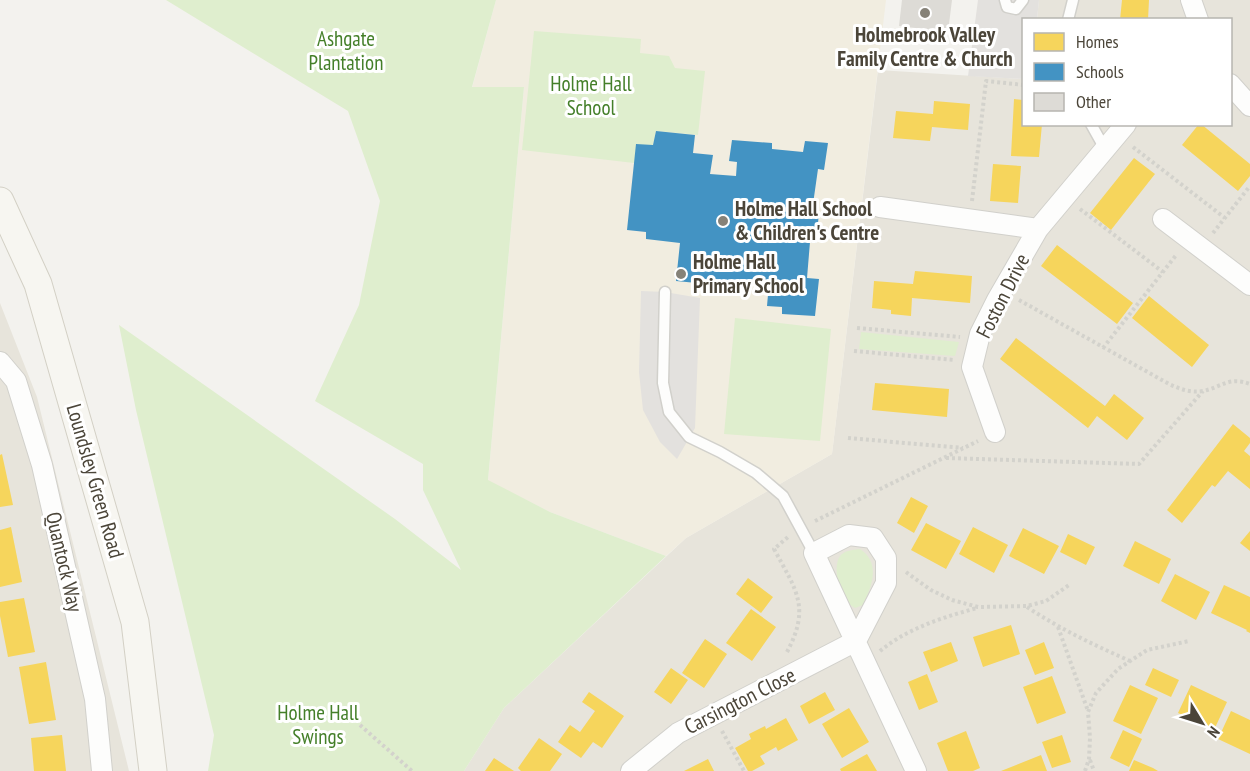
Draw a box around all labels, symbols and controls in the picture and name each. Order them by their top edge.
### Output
marker: Holmebrook Valley Family Centre & Church [918,6,932,20]
legend [1022,18,1232,126]
place label: Holmebrook Valley Family Centre & Church [837,21,1013,72]
park label: Ashgate Plantation [309,25,383,76]
text: Homes [1076,30,1119,53]
text: Schools [1076,60,1124,83]
park label: Holme Hall School [550,70,632,121]
text: Other [1076,90,1111,113]
place label: Holme Hall School & Children's Centre [735,195,879,246]
marker: Holme Hall School & Children's Centre [716,214,730,228]
place label: Holme Hall Primary School [693,248,805,299]
street label: Foston Drive [970,249,1035,343]
marker: Holme Hall Primary School [674,267,688,281]
street label: Loundsley Green Road [61,401,130,561]
street label: Quantock Way [40,509,89,615]
street label: Carsington Close [680,661,800,740]
north arrow [1172,693,1232,753]
park label: Holme Hall Swings [277,699,359,750]
text: N [1203,723,1224,742]

